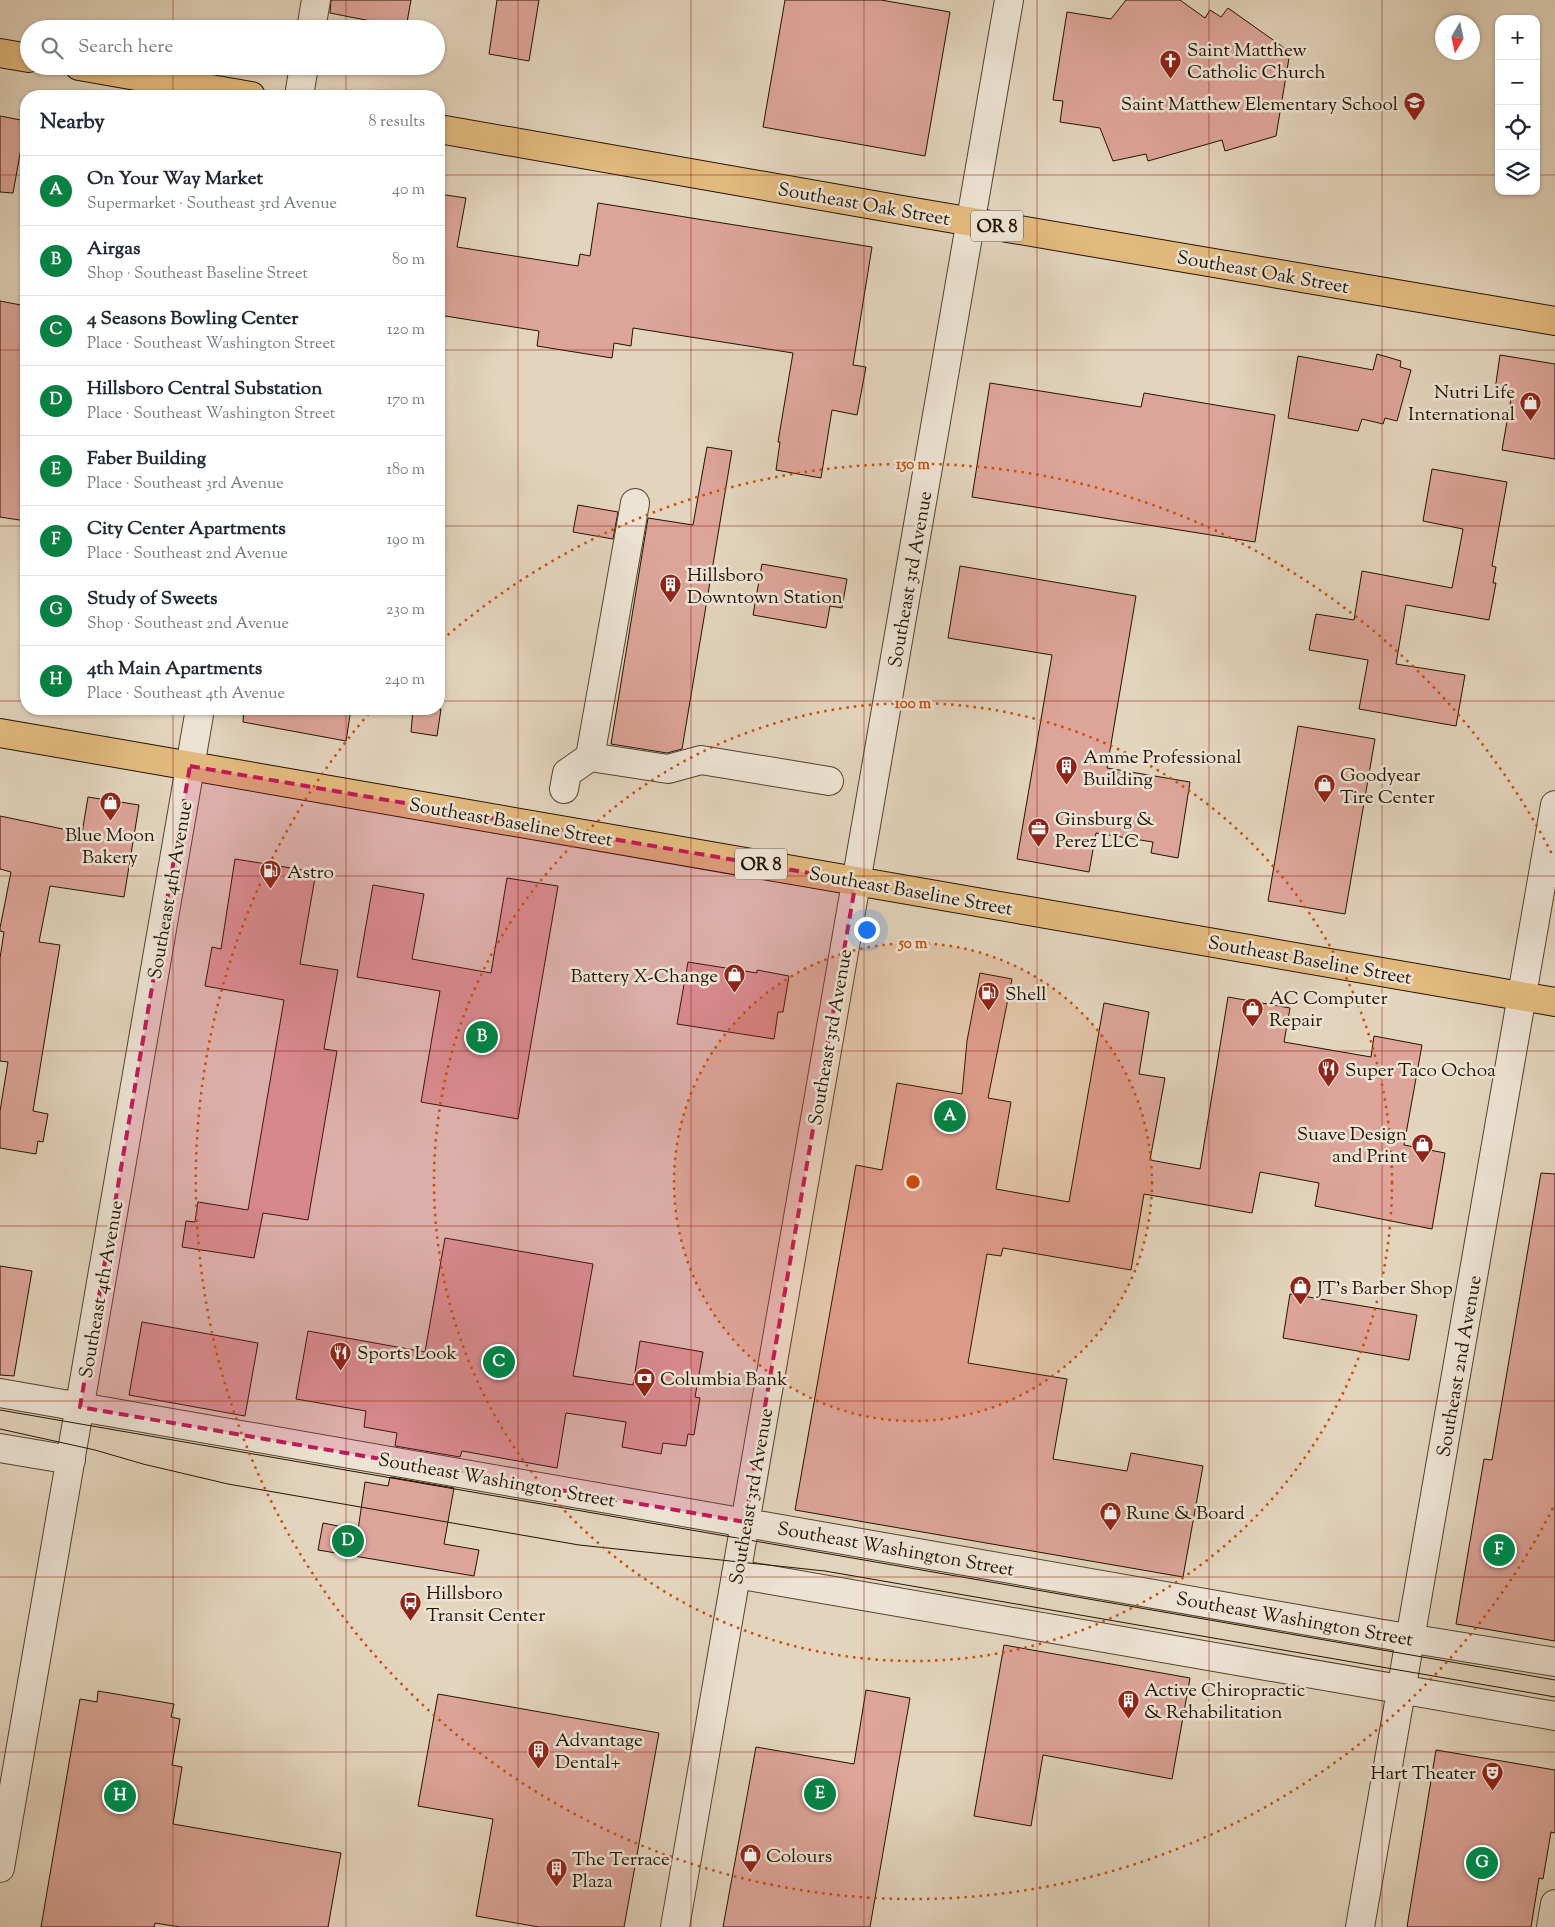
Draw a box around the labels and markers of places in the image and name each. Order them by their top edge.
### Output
place label: Saint Matthew Catholic Church [1187,38,1326,87]
church icon: Saint Matthew Catholic Church [1159,48,1183,79]
school or university icon: Saint Matthew Elementary School [1402,91,1426,122]
place label: Saint Matthew Elementary School [1121,92,1398,119]
place label: Nutri Life International [1408,380,1515,429]
shop icon: Nutri Life International [1519,390,1543,421]
place label: Hillsboro Downtown Station [687,563,843,612]
building icon: Hillsboro Downtown Station [659,573,683,604]
place label: Amme Professional Building [1083,745,1241,794]
building icon: Amme Professional Building [1055,755,1079,786]
place label: Goodyear Tire Center [1340,763,1435,812]
shop icon: Goodyear Tire Center [1312,773,1336,804]
shop icon: Blue Moon Bakery [98,791,122,822]
place label: Ginsburg & Perez LLC [1055,807,1154,856]
office icon: Ginsburg & Perez LLC [1027,817,1051,848]
place label: Blue Moon Bakery [65,823,155,872]
fuel station icon: Astro [259,859,283,890]
place label: Astro [287,860,334,887]
shop icon: Battery X-Change [722,963,746,994]
place label: Battery X-Change [570,964,718,991]
fuel station icon: Shell [977,981,1001,1012]
place label: Shell [1005,982,1047,1009]
place label: AC Computer Repair [1269,986,1388,1035]
shop icon: AC Computer Repair [1241,996,1265,1027]
pin: B [466,1018,498,1056]
restaurant icon: Super Taco Ochoa [1317,1057,1341,1088]
place label: Super Taco Ochoa [1345,1058,1496,1085]
pin: A [934,1097,966,1135]
place label: Suave Design and Print [1297,1122,1407,1171]
shop icon: Suave Design and Print [1411,1132,1435,1163]
centre of rings [904,1173,922,1191]
shop icon: JT's Barber Shop [1289,1275,1313,1306]
place label: JT's Barber Shop [1316,1276,1453,1303]
restaurant icon: Sports Look [329,1340,353,1371]
place label: Sports Look [357,1341,458,1368]
pin: C [483,1343,515,1381]
bank icon: Columbia Bank [632,1366,656,1397]
place label: Columbia Bank [660,1367,788,1394]
shop icon: Rune & Board [1098,1500,1122,1531]
place label: Rune & Board [1126,1501,1245,1528]
pin: D [332,1522,364,1560]
pin: F [1483,1531,1515,1569]
place label: Hillsboro Transit Center [426,1581,545,1630]
bus stop icon: Hillsboro Transit Center [398,1591,422,1622]
place label: Active Chiropractic & Rehabilitation [1144,1678,1306,1727]
building icon: Active Chiropractic & Rehabilitation [1116,1688,1140,1719]
place label: Advantage Dental+ [555,1728,643,1777]
building icon: Advantage Dental+ [527,1738,551,1769]
theatre icon: Hart Theater [1480,1760,1504,1791]
place label: Hart Theater [1371,1761,1476,1788]
pin: E [804,1775,836,1813]
pin: H [104,1777,136,1815]
shop icon: Colours [738,1843,762,1874]
place label: Colours [766,1844,832,1871]
pin: G [1466,1844,1498,1882]
place label: The Terrace Plaza [572,1847,670,1896]
building icon: The Terrace Plaza [544,1857,568,1888]

